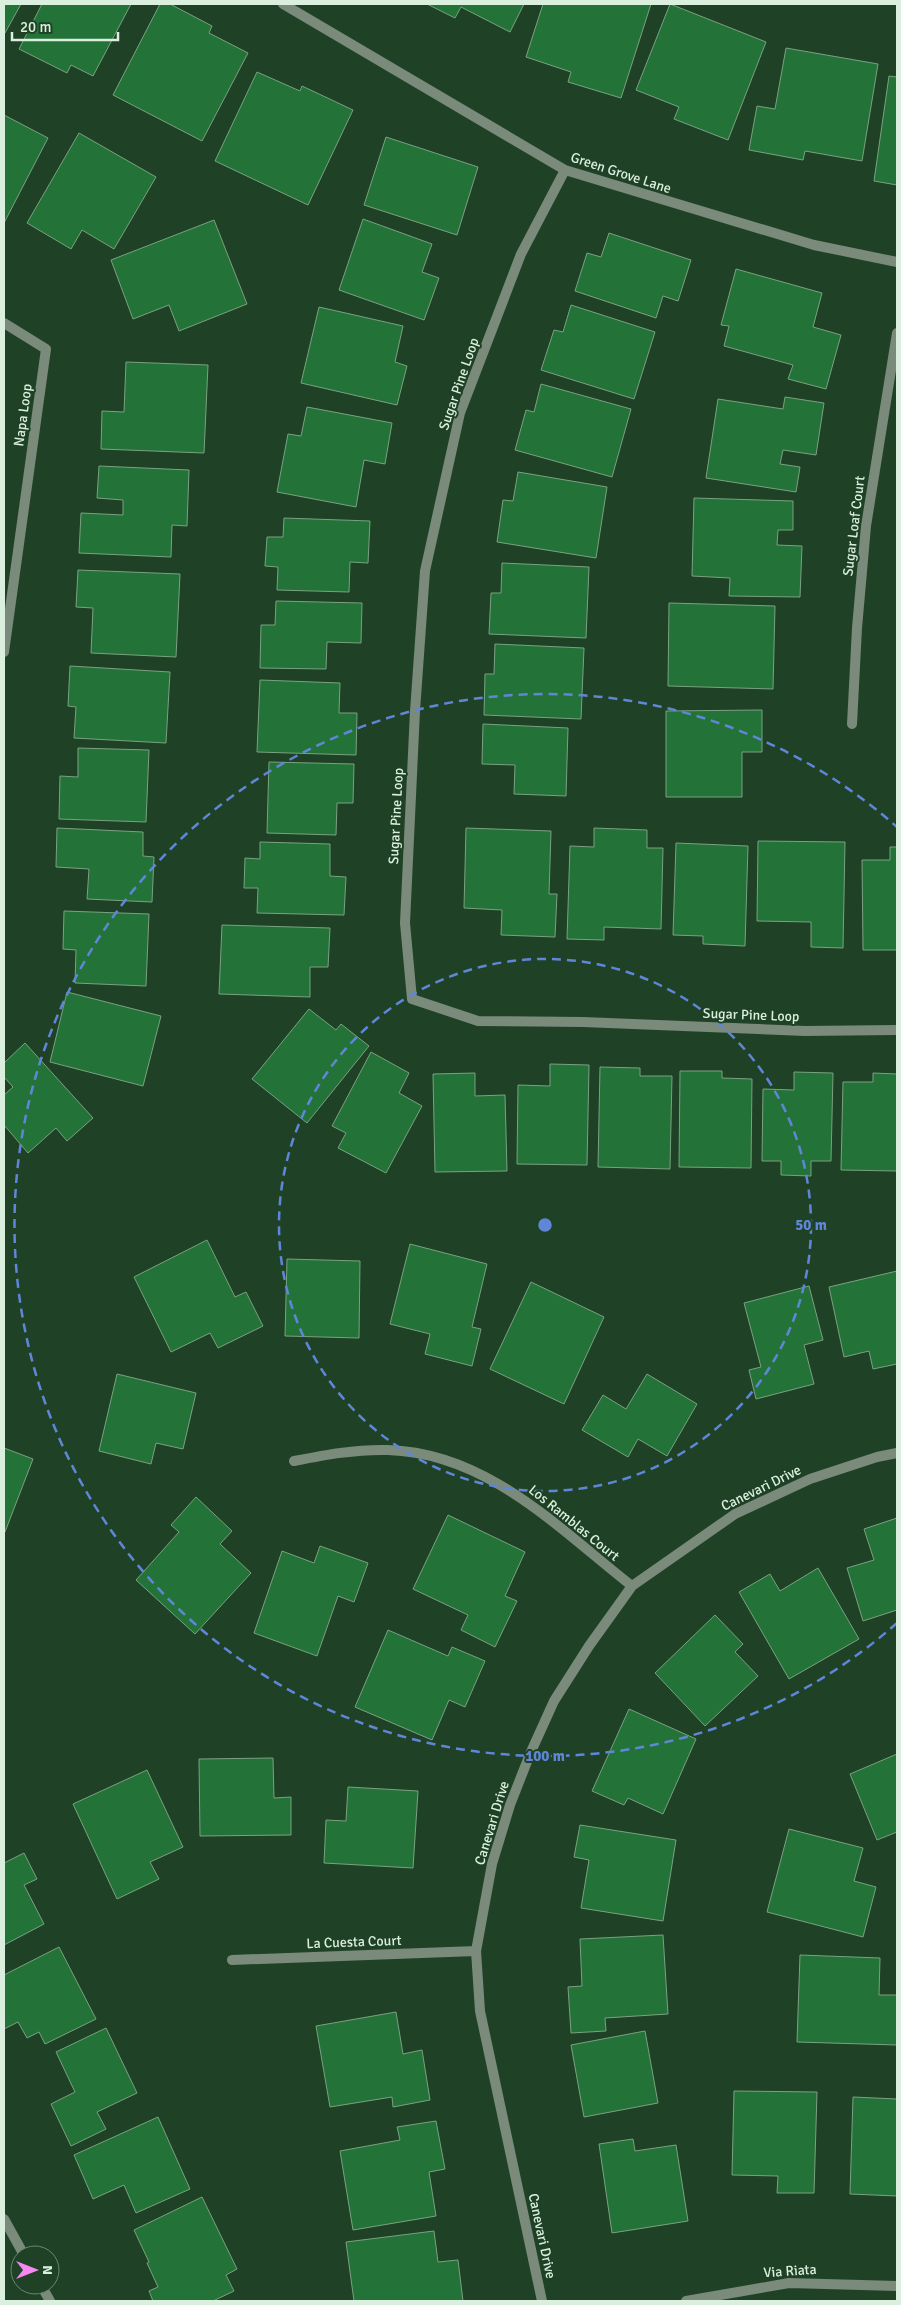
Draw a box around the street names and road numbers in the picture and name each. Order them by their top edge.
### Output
street label: Green Grove Lane [569,149,673,197]
street label: Sugar Pine Loop [435,336,483,432]
street label: Napa Loop [10,383,36,447]
street label: Sugar Loaf Court [839,475,869,577]
street label: Sugar Pine Loop [385,767,407,865]
street label: Sugar Pine Loop [702,1005,800,1025]
street label: Canevari Drive [718,1461,804,1515]
street label: Los Ramblas Court [525,1481,623,1565]
street label: Canevari Drive [471,1779,513,1867]
street label: La Cuesta Court [306,1932,402,1952]
street label: Canevari Drive [525,2192,559,2280]
street label: Via Riata [763,2261,817,2281]

